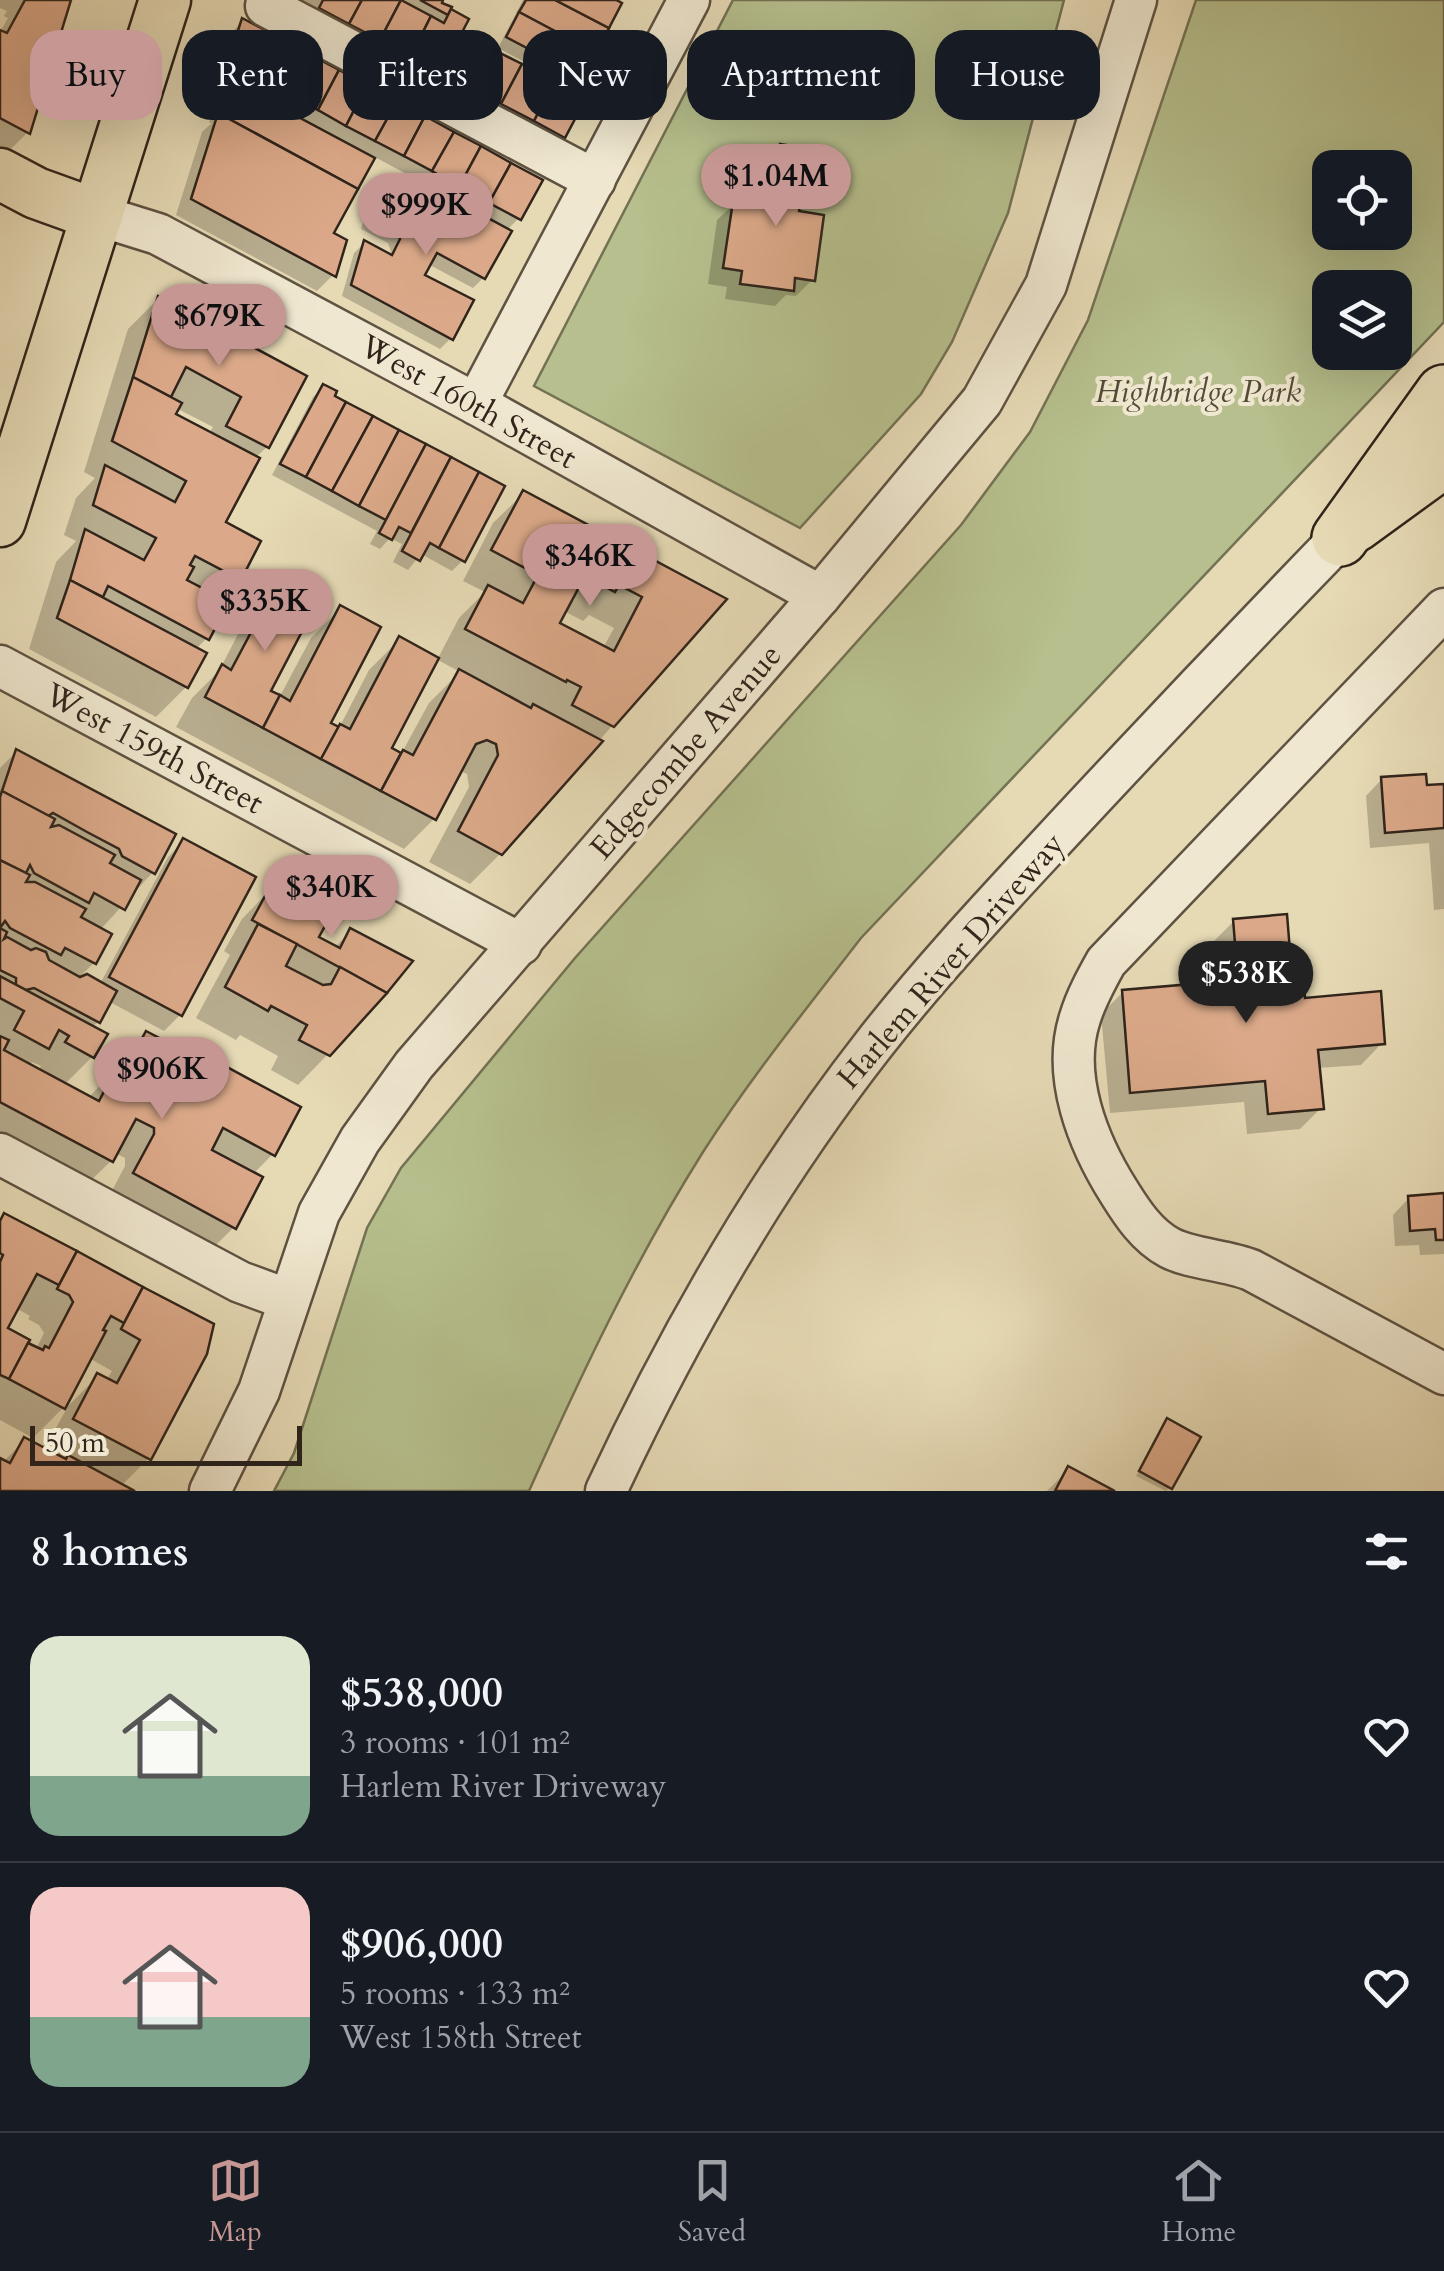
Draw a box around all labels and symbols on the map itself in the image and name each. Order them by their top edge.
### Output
pin: $1.04M [695,144,857,229]
pin: $999K [356,173,496,258]
pin: $679K [149,284,289,369]
street label: West 160th Street [351,324,584,480]
park label: Highbridge Park [1095,370,1301,414]
pin: $346K [520,524,660,609]
pin: $335K [195,569,335,654]
street label: Edgecombe Avenue [580,635,792,869]
street label: West 159th Street [36,672,271,825]
street label: Harlem River Driveway [827,823,1075,1099]
pin: $340K [261,855,401,940]
pin: $538K [1176,941,1316,1026]
pin: $906K [92,1037,232,1122]
scale bar [30,1421,302,1466]

